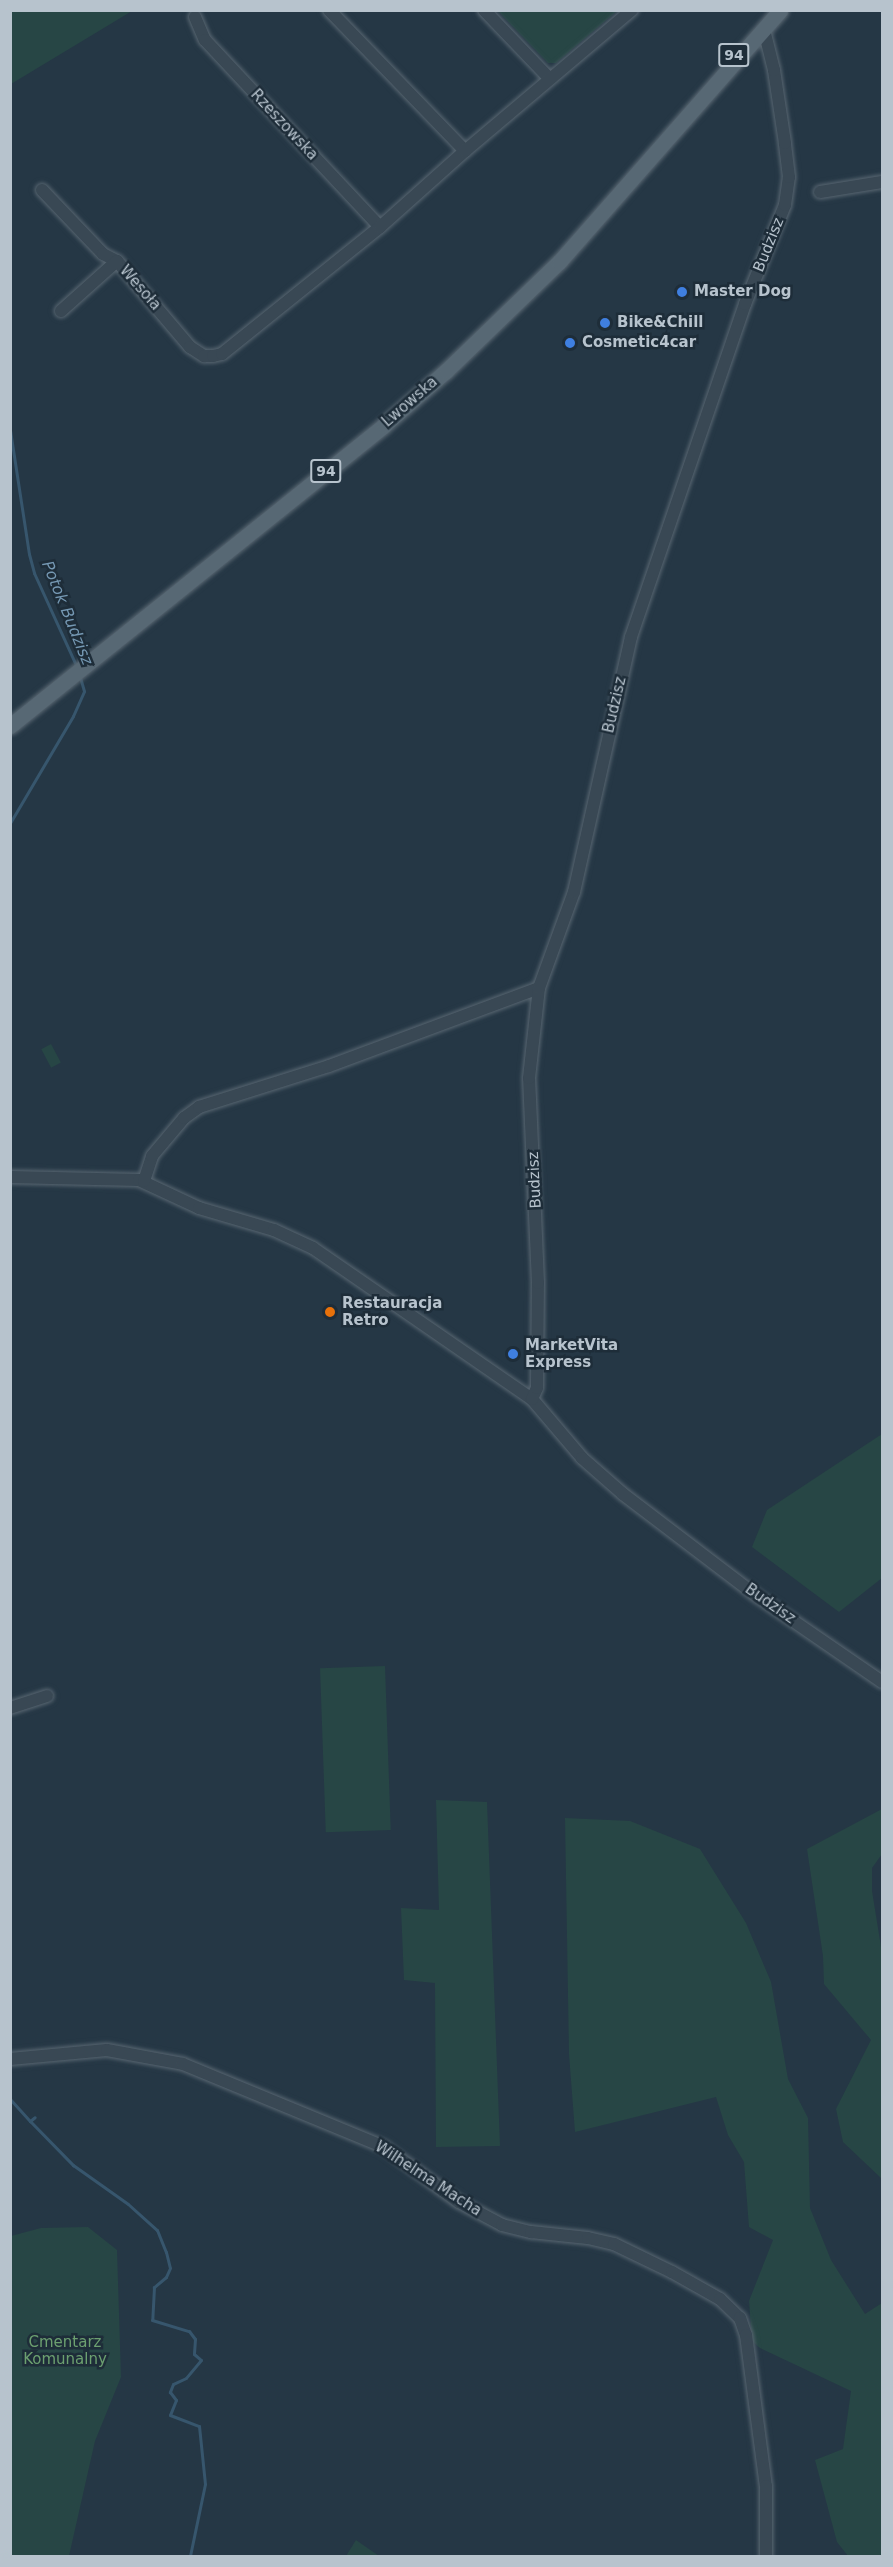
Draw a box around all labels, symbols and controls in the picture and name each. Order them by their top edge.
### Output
road number: 94 [718,44,750,66]
street label: Rzeszowska [247,86,321,164]
street label: Budzisz [750,215,788,275]
street label: Wesoła [116,262,164,314]
place label: Master Dog [694,283,791,301]
marker: Master Dog [675,285,689,299]
place label: Bike&Chill [617,314,704,332]
marker: Bike&Chill [598,316,612,330]
place label: Cosmetic4car [582,334,696,352]
marker: Cosmetic4car [563,336,577,350]
street label: Lwowska [379,373,441,431]
road number: 94 [310,460,342,482]
water label: Potok Budzisz [37,558,97,668]
street label: Budzisz [600,675,630,735]
street label: Budzisz [525,1151,545,1209]
place label: Restauracja Retro [342,1294,442,1329]
marker: Restauracja Retro [323,1305,337,1319]
place label: MarketVita Express [525,1336,618,1371]
marker: MarketVita Express [506,1347,520,1361]
street label: Budzisz [741,1580,799,1628]
street label: Wilhelma Macha [371,2138,485,2220]
park label: Cmentarz Komunalny [23,2333,107,2368]

